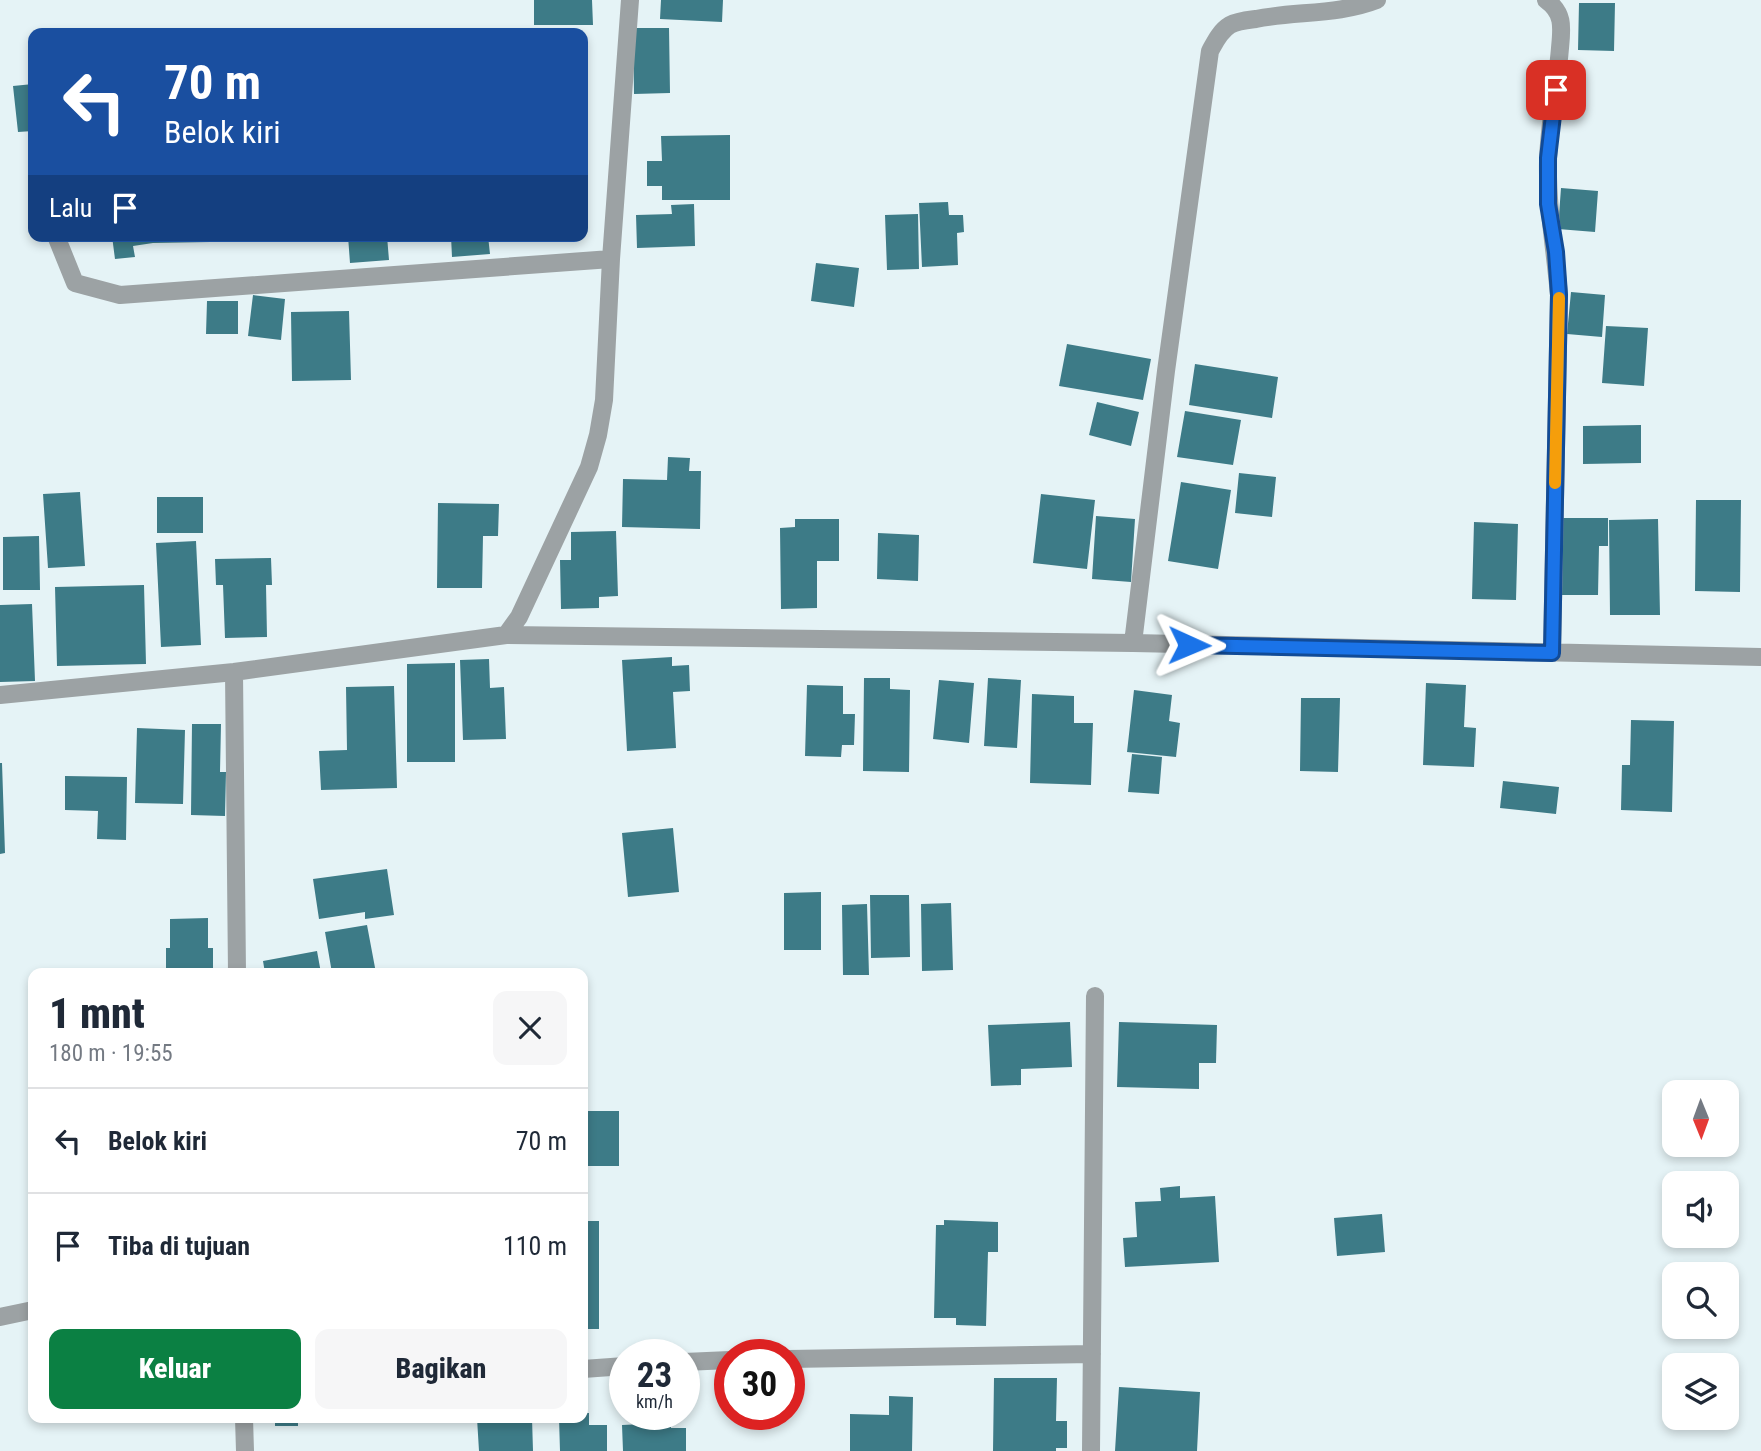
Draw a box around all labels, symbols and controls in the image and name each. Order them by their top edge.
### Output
text: 70 m [164,54,261,111]
icon: left [49,56,140,147]
pin [1526,60,1586,120]
icon: arrive [1537,71,1575,109]
text: Belok kiri [164,113,281,151]
icon: arrive [106,189,144,227]
text: Lalu [49,193,92,223]
position arrow [1152,608,1226,682]
text: 1 mnt [49,989,145,1038]
button: close [493,991,567,1065]
text: 180 m · 19:55 [49,1040,173,1067]
north arrow [1662,1080,1740,1157]
map controls [1662,1080,1739,1430]
icon: left [49,1122,87,1160]
text: Belok kiri [108,1126,207,1156]
text: 70 m [516,1126,567,1156]
button: sound [1662,1171,1739,1248]
icon: arrive [49,1227,87,1265]
text: Tiba di tujuan [108,1231,250,1261]
text: 110 m [503,1231,567,1261]
button: search [1662,1262,1739,1339]
button: Keluar [49,1329,301,1409]
button: Bagikan [315,1329,567,1409]
speed limit sign: 30 [714,1339,805,1430]
button: layers [1662,1353,1739,1430]
text: 23 [637,1355,672,1396]
text: km/h [636,1391,673,1412]

